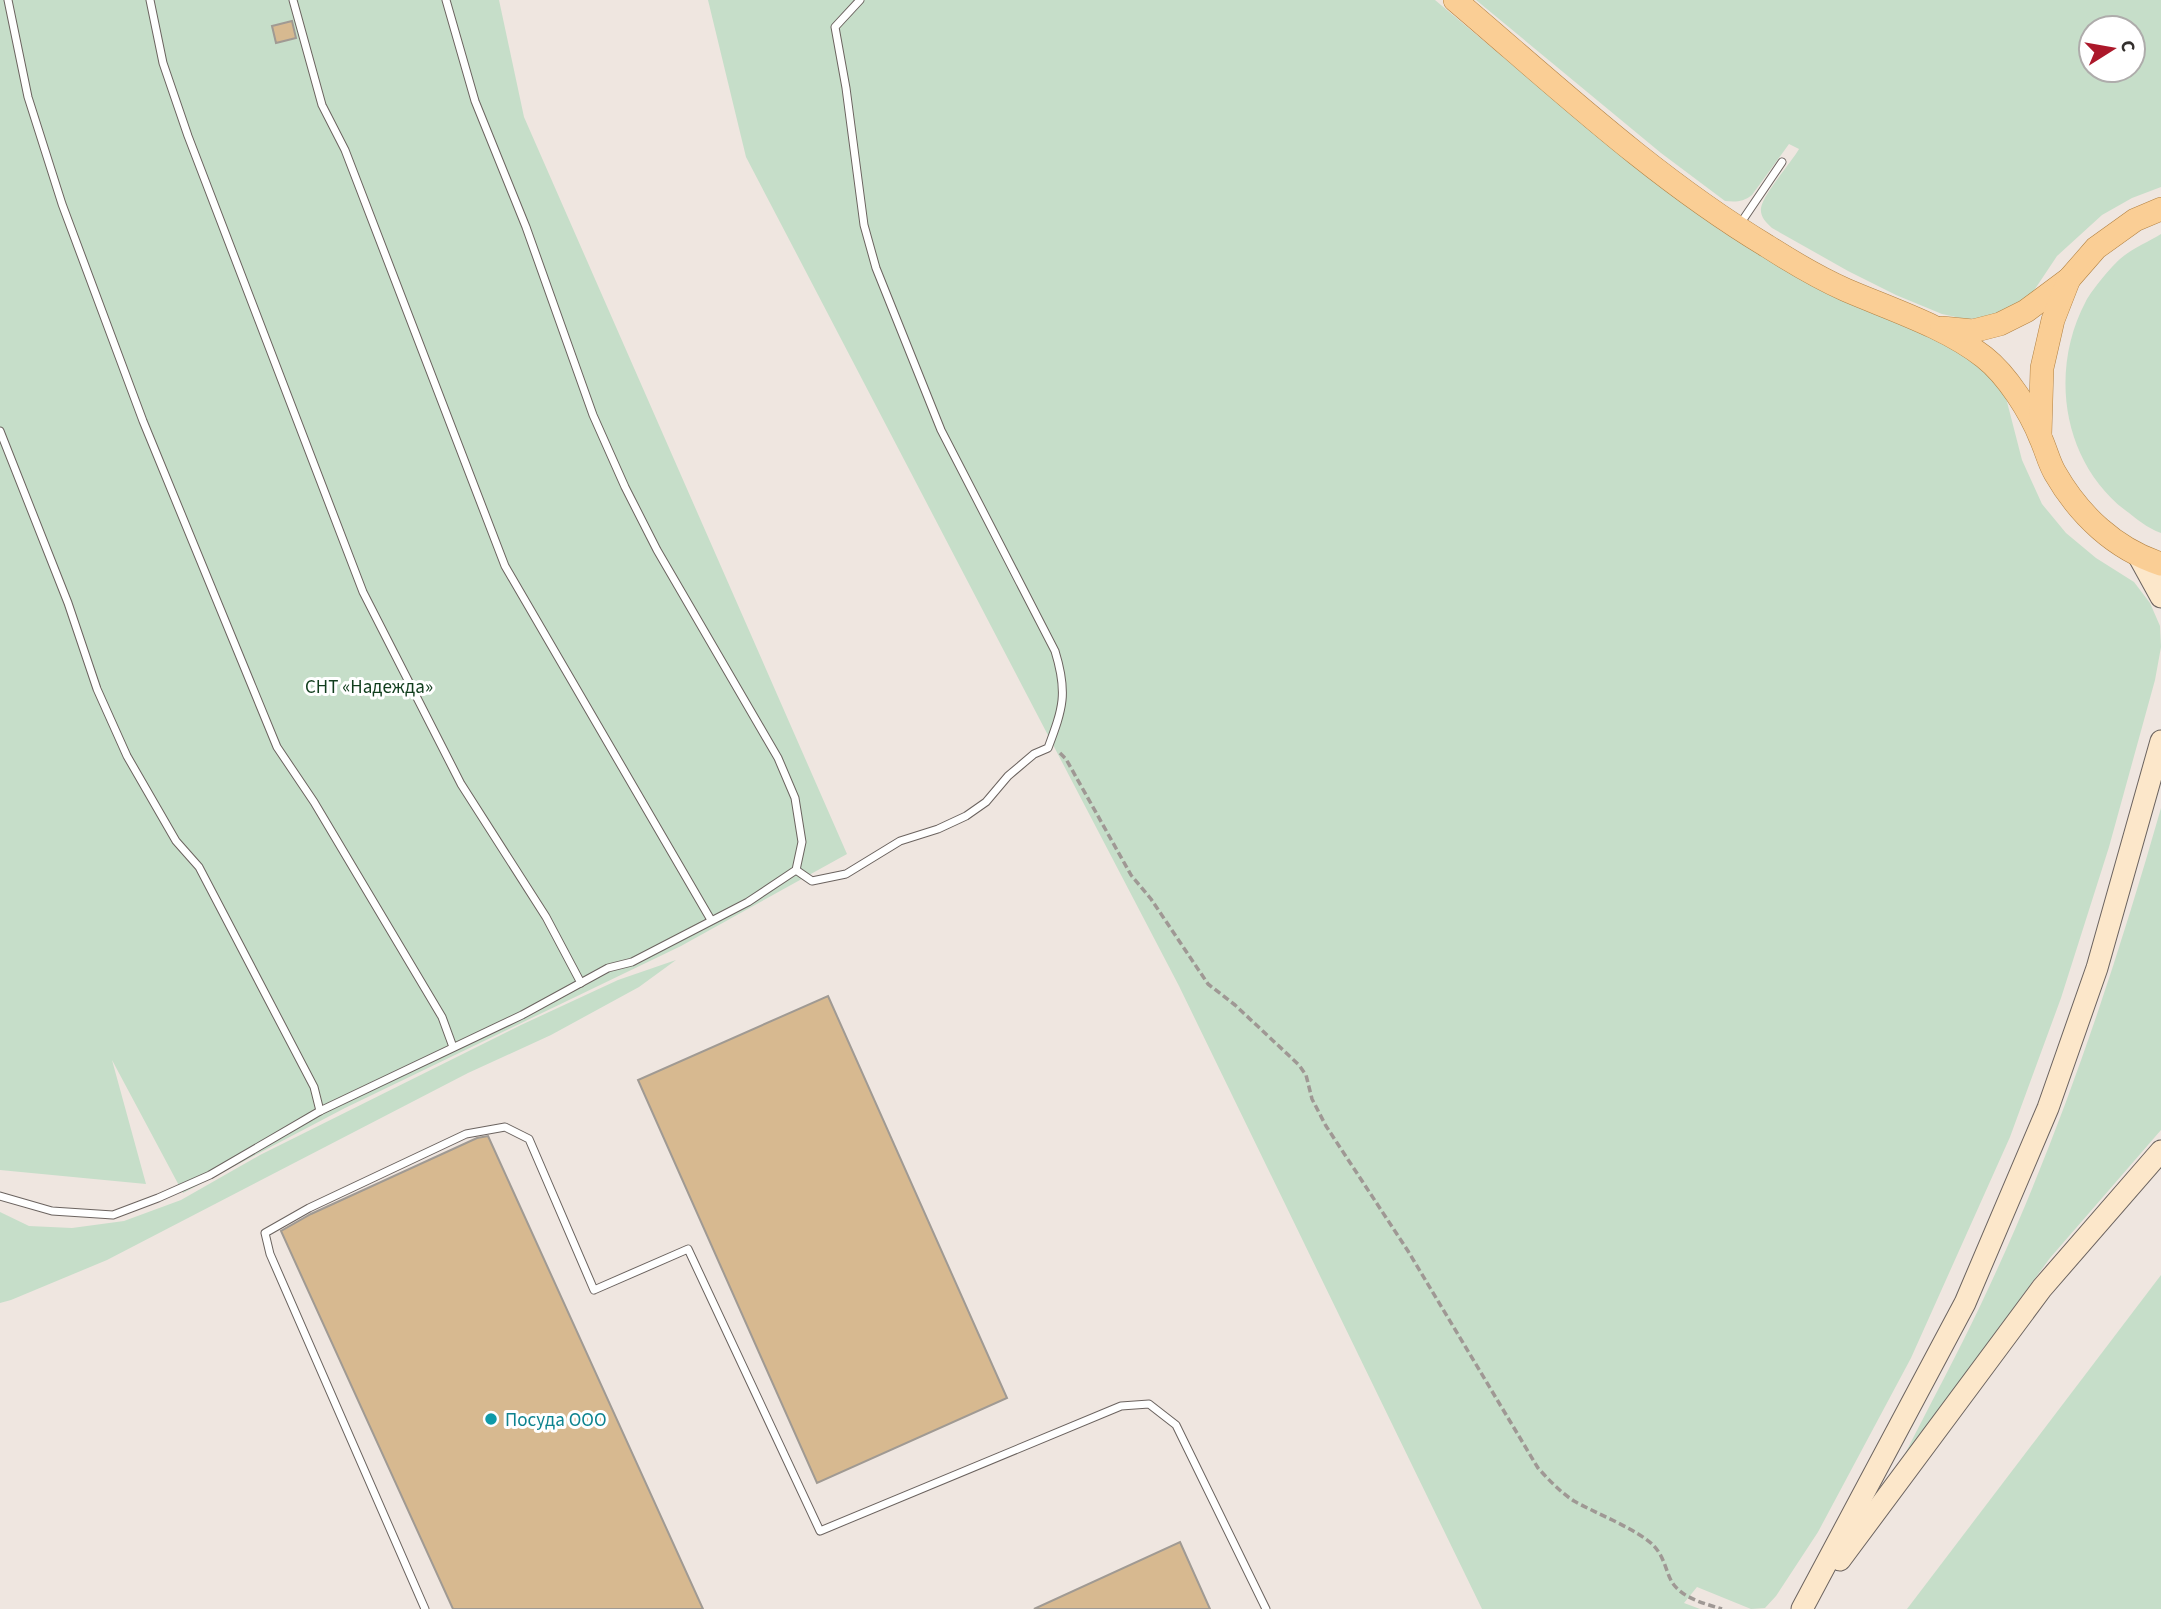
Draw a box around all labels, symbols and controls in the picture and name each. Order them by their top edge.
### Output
north arrow [2077,14,2147,84]
text: С [2113,38,2142,54]
park label: СНТ «Надежда» [305,674,433,701]
place label: Посуда ООО [505,1407,607,1434]
marker: Посуда ООО [483,1411,499,1427]

